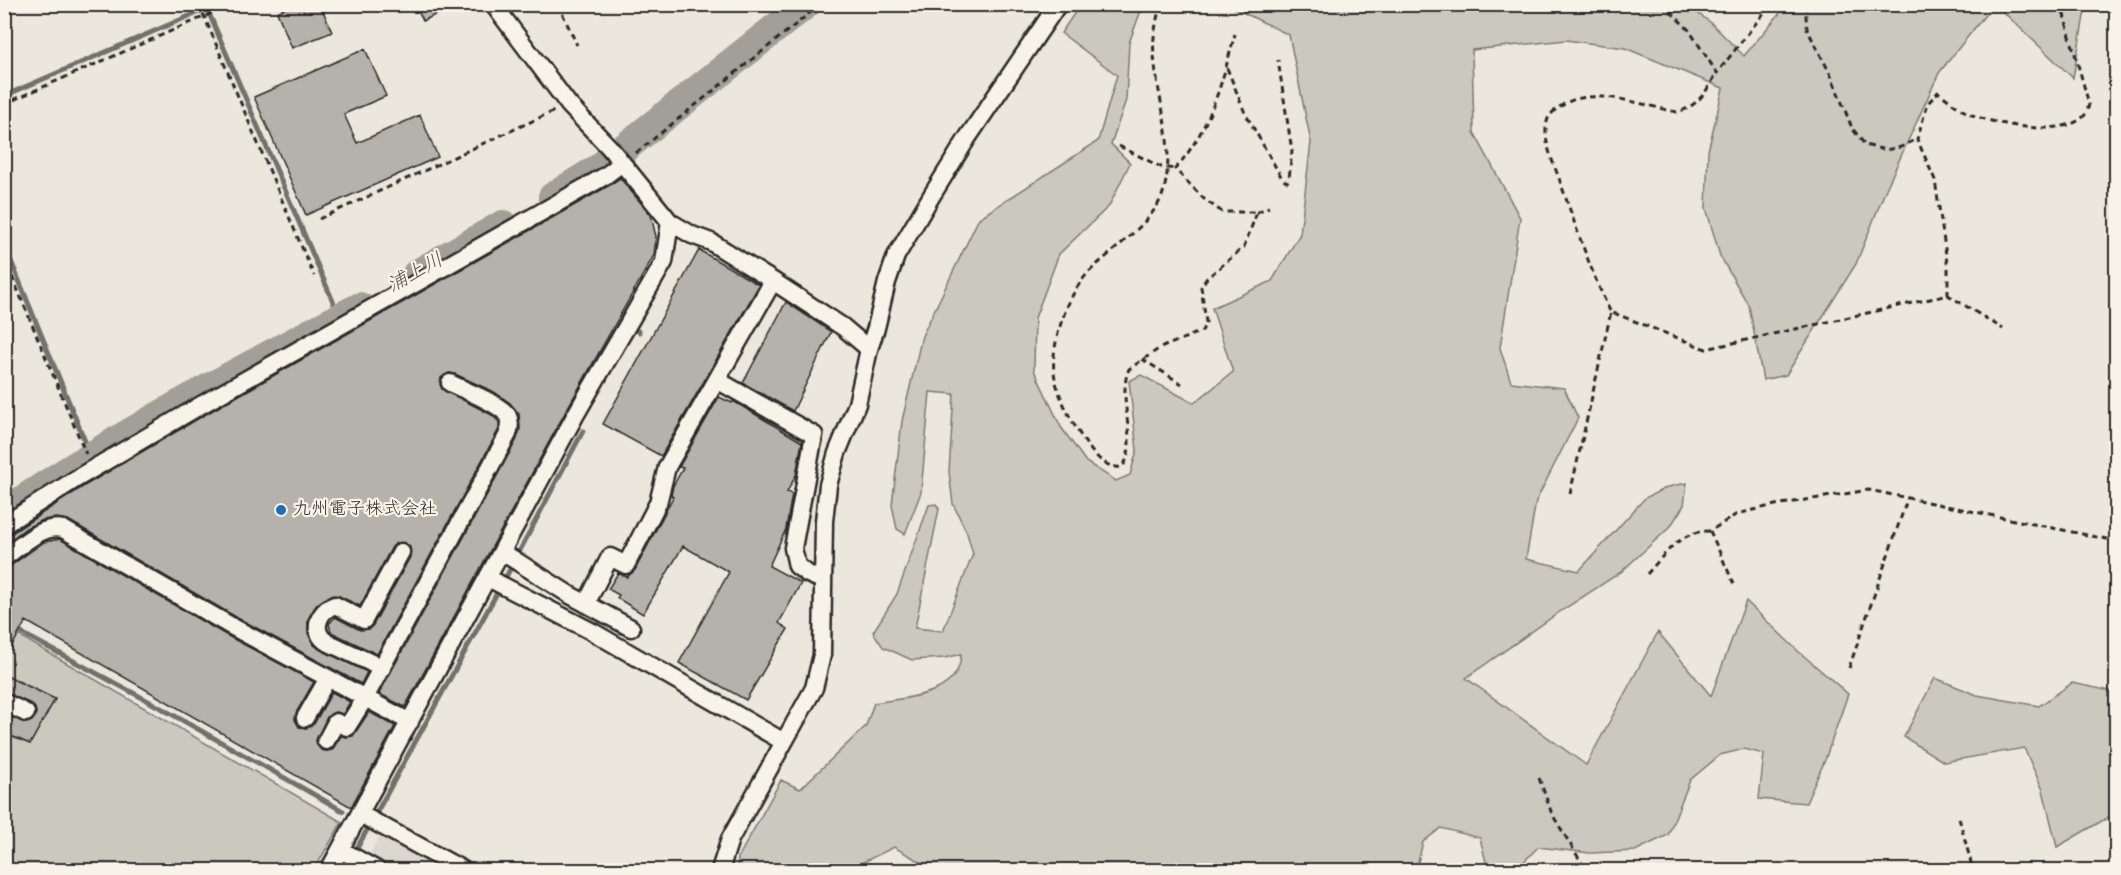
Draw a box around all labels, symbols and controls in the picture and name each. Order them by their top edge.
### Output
water label: 浦上川 [383,247,449,301]
place label: 九州電子株式会社 [293,498,437,523]
marker: 九州電子株式会社 [274,503,288,517]

